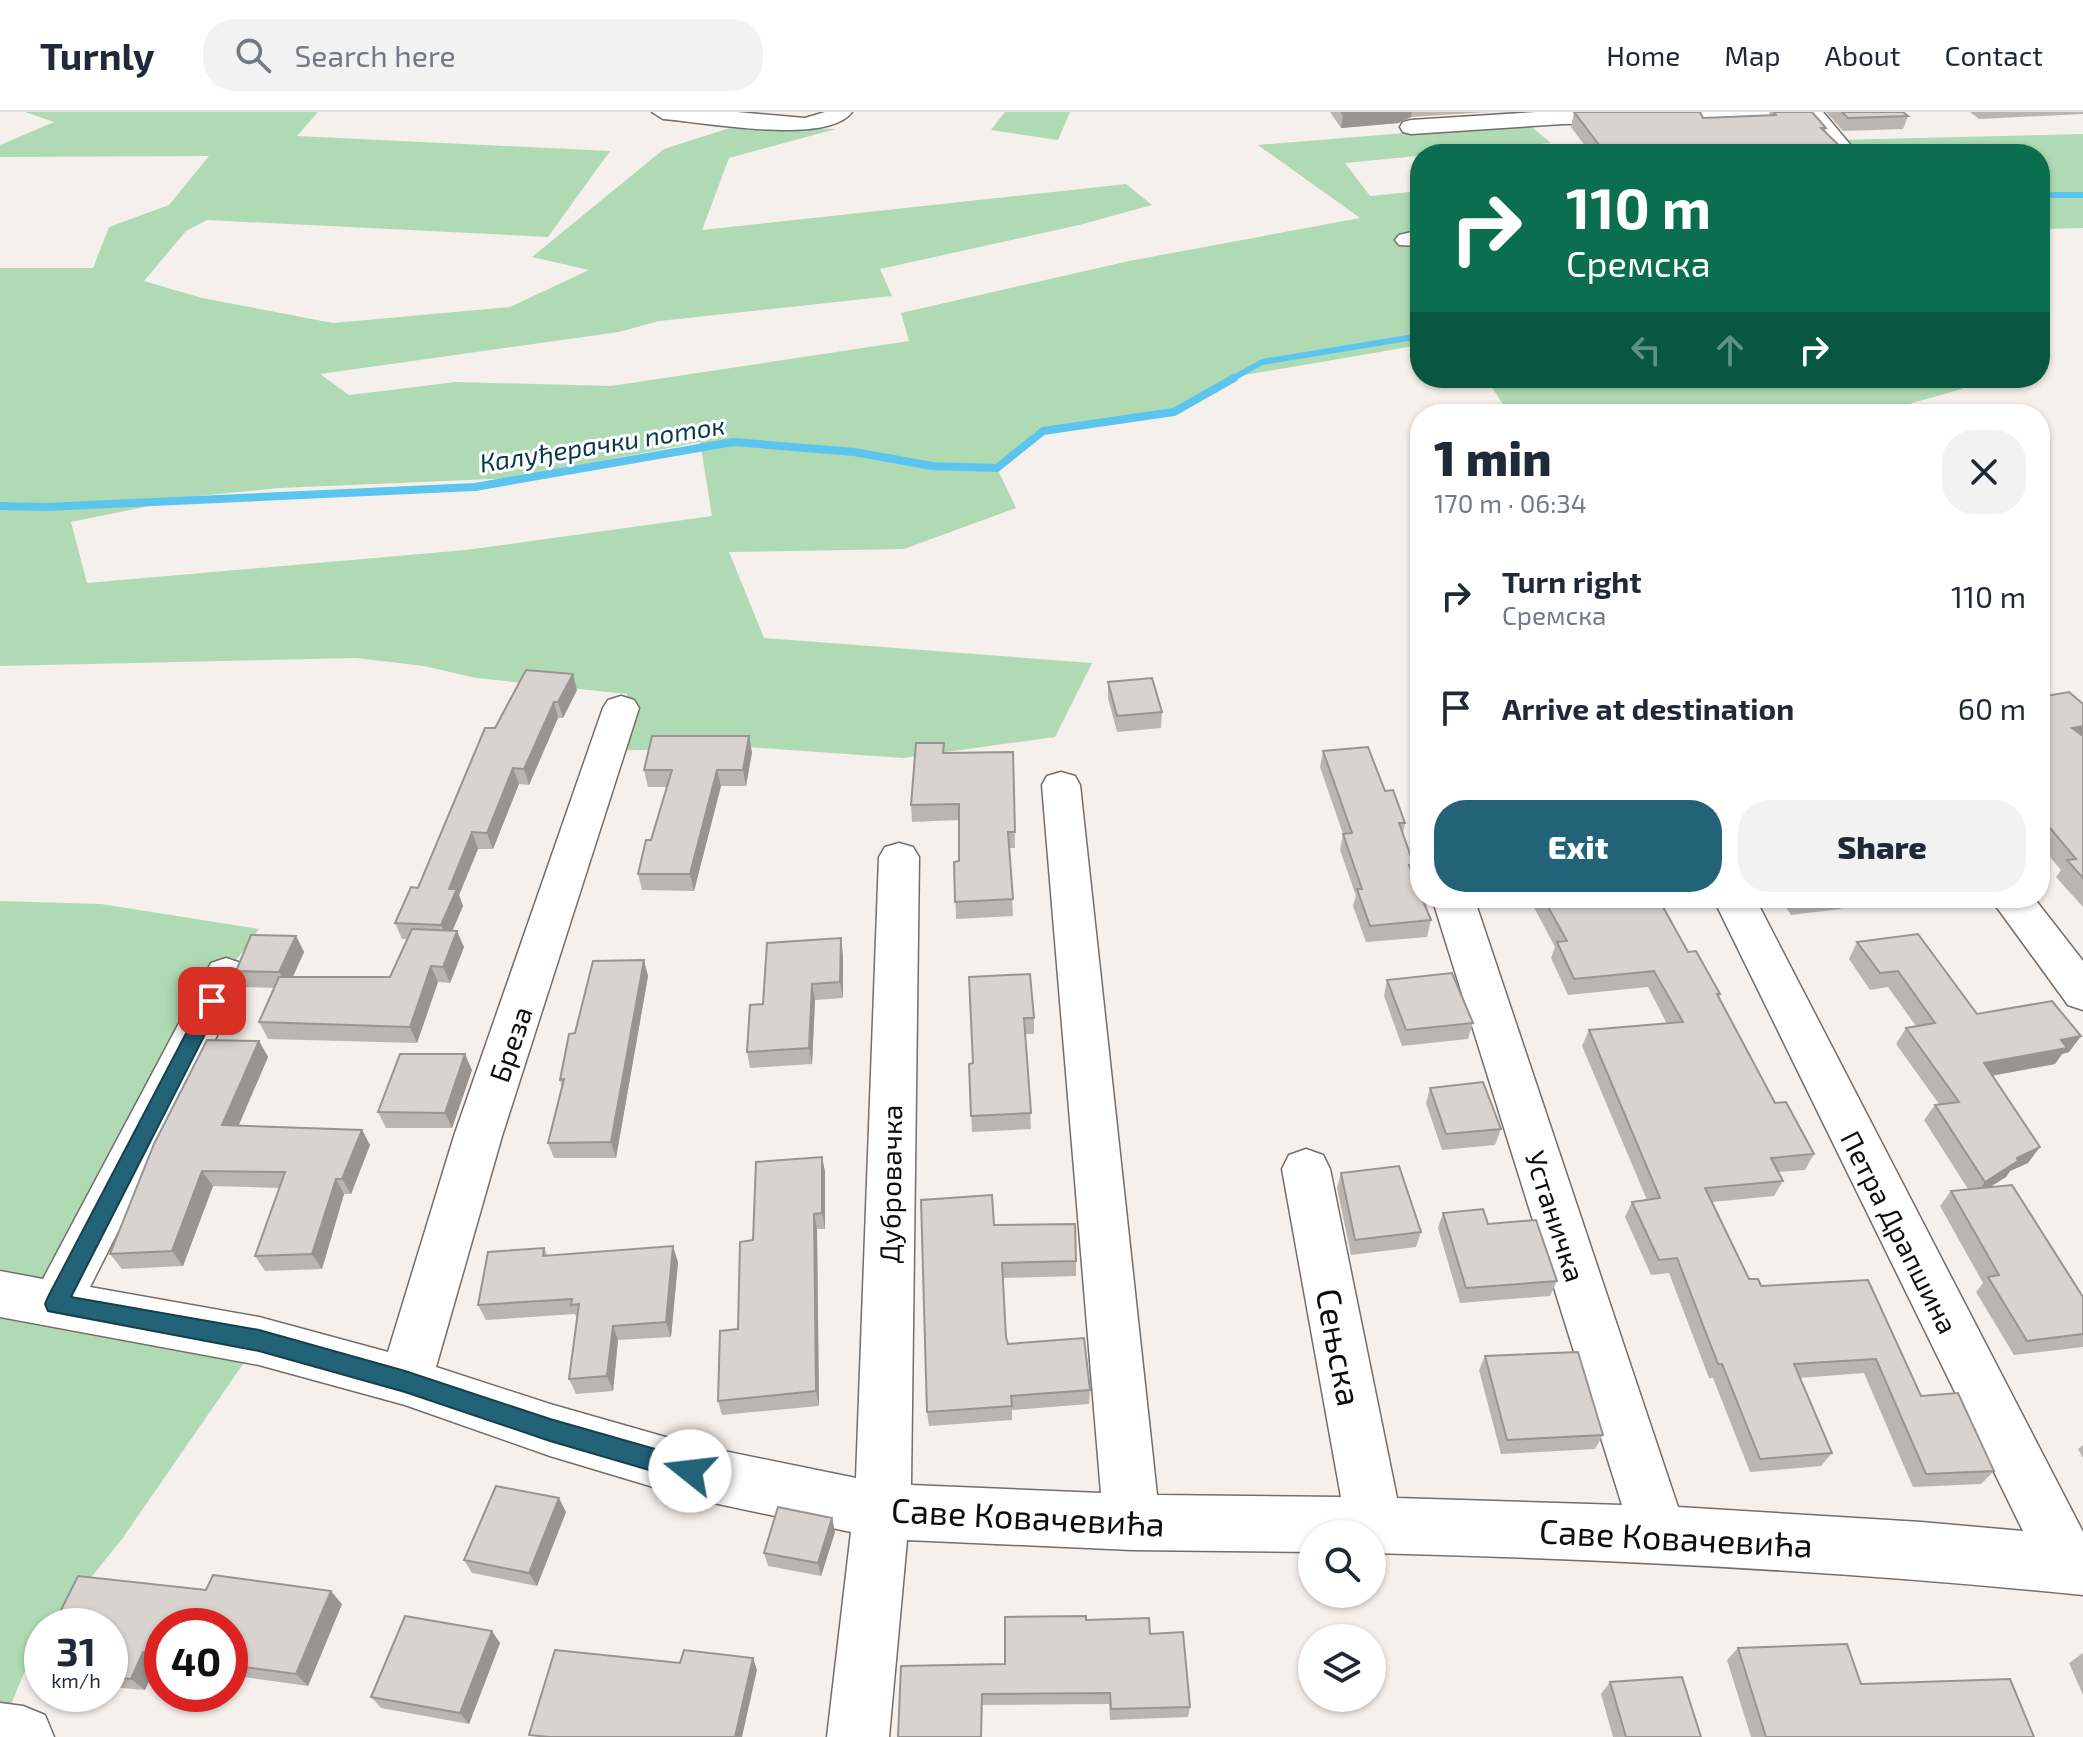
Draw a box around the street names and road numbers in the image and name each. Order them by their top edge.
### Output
street label: Бреза [481,1002,539,1086]
street label: Дубровачка [872,1104,908,1264]
street label: Петра Драпшина [1834,1125,1966,1339]
street label: Устаничка [1519,1146,1593,1286]
street label: Сењска [1309,1285,1371,1409]
street label: Саве Ковачевића [890,1488,1166,1544]
street label: Саве Ковачевића [1538,1509,1814,1565]

